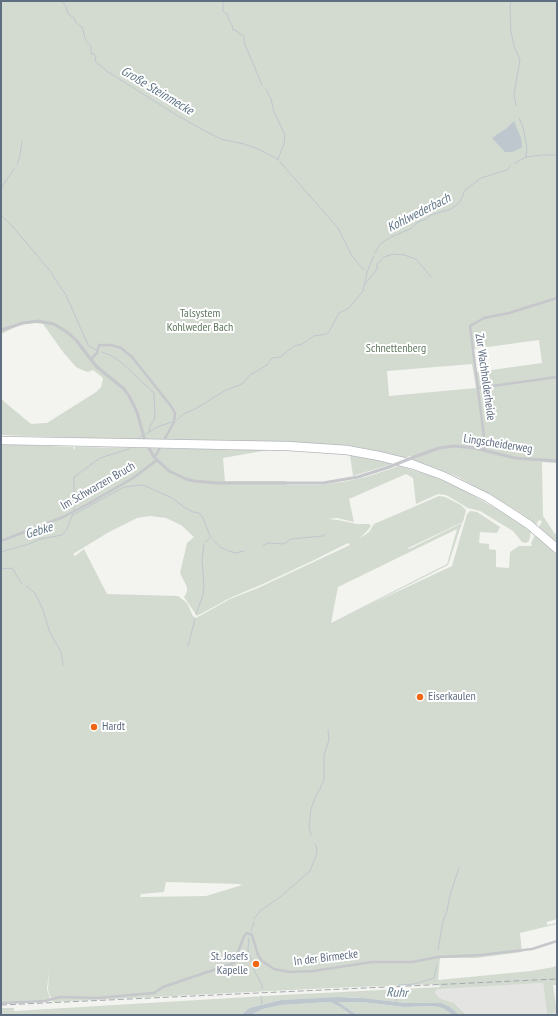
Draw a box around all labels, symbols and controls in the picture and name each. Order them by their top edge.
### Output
water label: Große Steinmecke [118,63,196,119]
water label: Kohlwederbach [385,190,453,236]
park label: Talsystem Kohlweder Bach [167,307,233,335]
street label: Zur Wachholderheide [472,333,498,421]
park label: Schnettenberg [366,342,426,356]
street label: Lingscheiderweg [462,431,534,457]
street label: Im Schwarzen Bruch [58,459,138,513]
water label: Gebke [23,519,55,543]
place label: Eiserkaulen [428,690,476,704]
marker: Eiserkaulen [415,692,425,702]
place label: Hardt [102,720,125,734]
marker: Hardt [89,722,99,732]
street label: In der Birmecke [293,947,359,969]
place label: St. Josefs Kapelle [211,950,248,978]
marker: St. Josefs Kapelle [251,959,261,969]
water label: Ruhr [386,985,408,1001]

